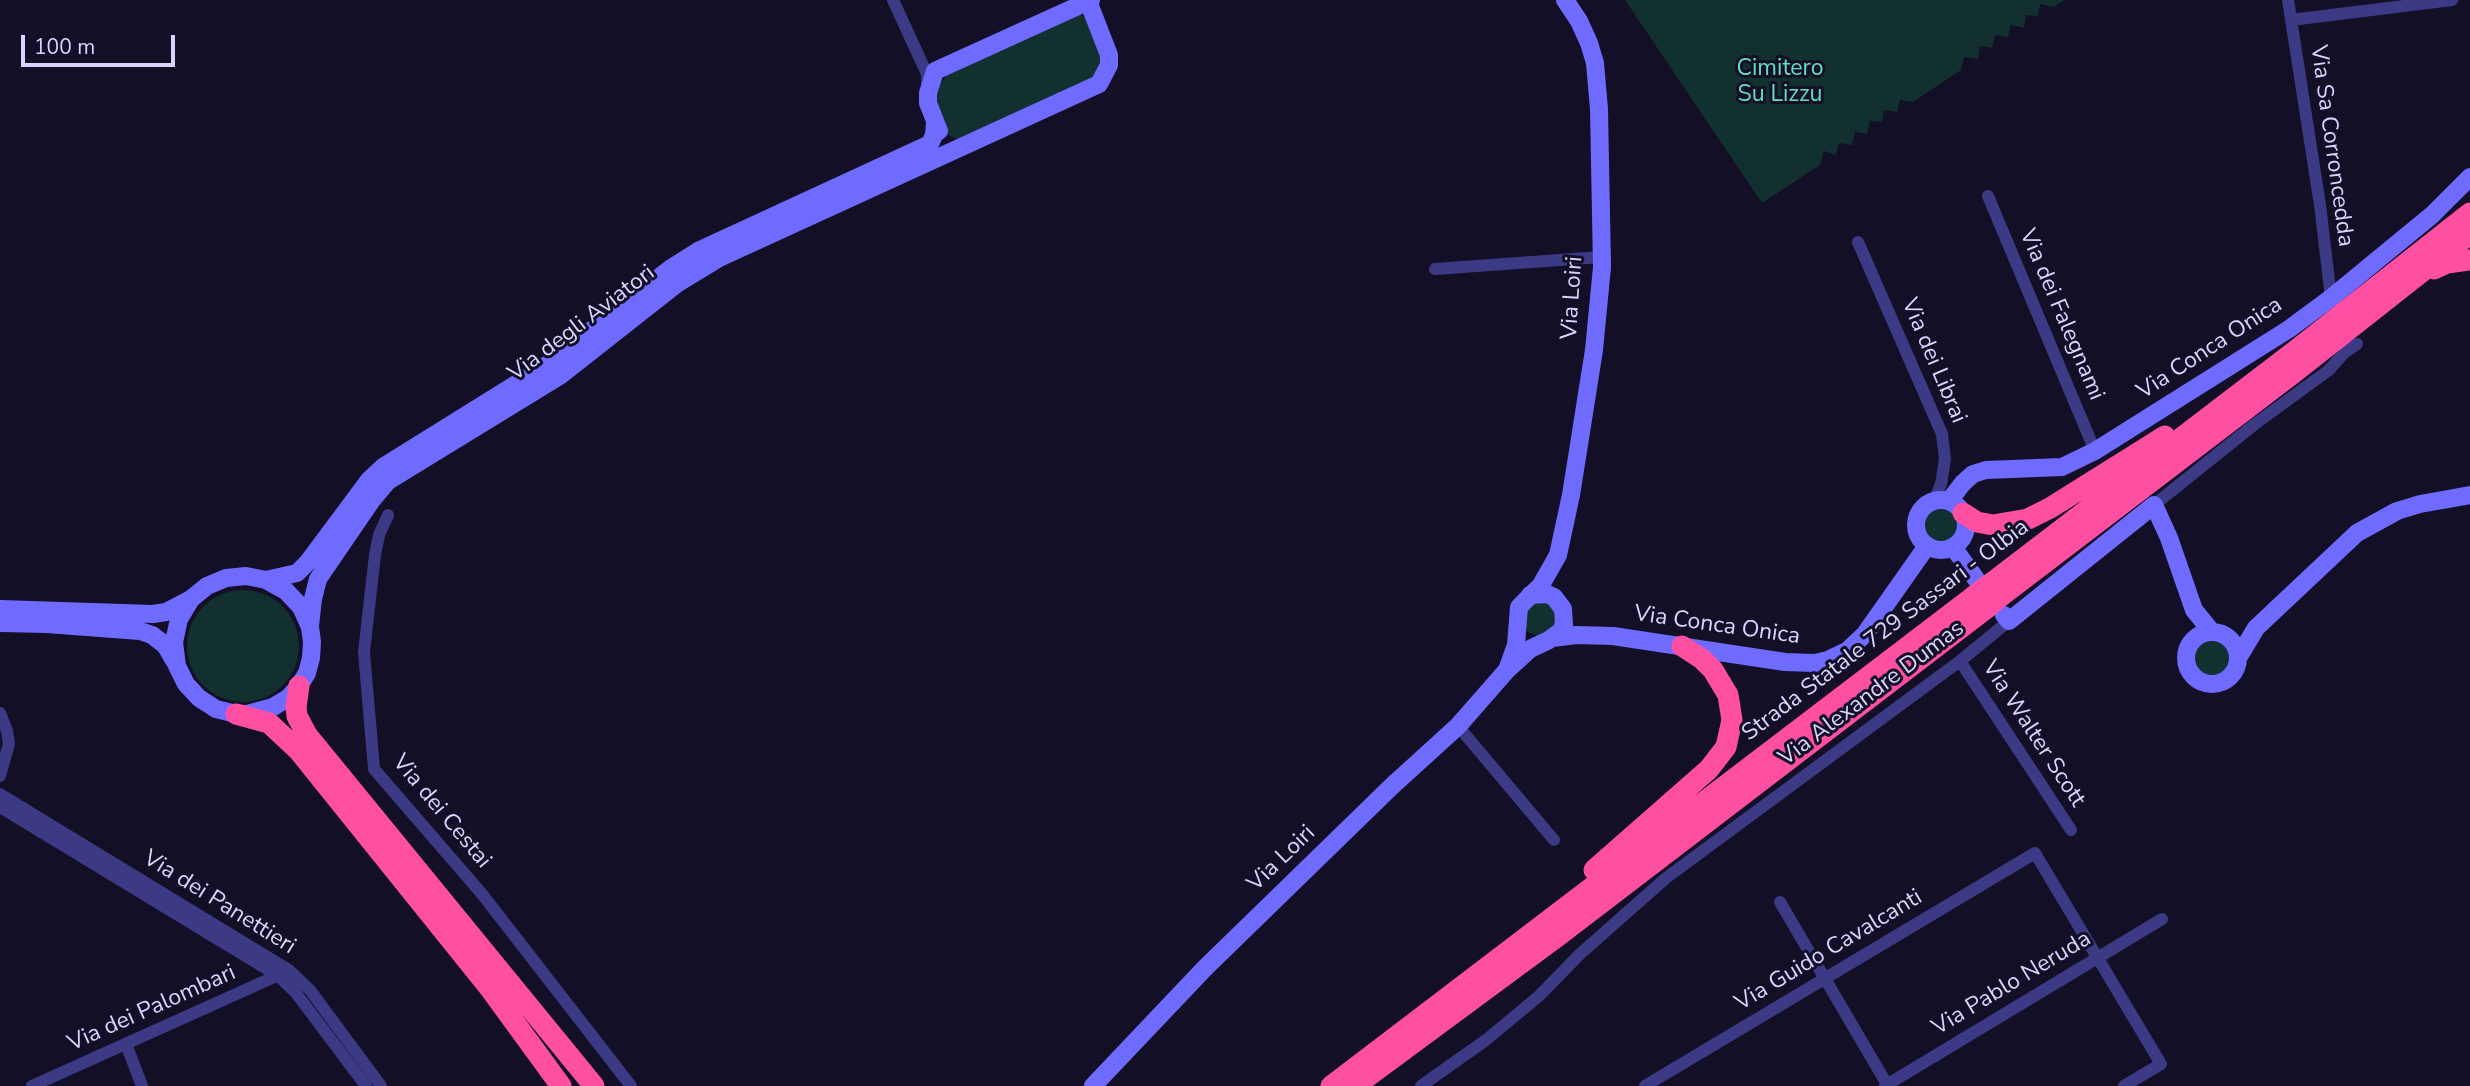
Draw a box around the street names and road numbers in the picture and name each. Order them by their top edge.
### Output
street label: Via Sa Corroncedda [2303,44,2359,248]
street label: Via dei Falegnami [2013,225,2109,405]
street label: Via Loiri [1556,255,1590,341]
street label: Via degli Aviatori [503,260,661,388]
street label: Via Conca Onica [2132,292,2288,406]
street label: Via dei Librai [1894,294,1972,428]
street label: Strada Statale 729 Sassari - Olbia [1737,514,2035,748]
street label: Via Conca Onica [1632,601,1802,651]
street label: Via Alexandre Dumas [1774,615,1970,773]
street label: Via Walter Scott [1975,655,2091,813]
street label: Via dei Cestai [386,750,496,874]
street label: Via Loiri [1242,820,1322,898]
street label: Via dei Panettieri [138,845,300,961]
street label: Via Guido Cavalcanti [1731,884,1927,1018]
street label: Via Pablo Neruda [1928,926,2096,1042]
street label: Via dei Palombari [64,960,240,1058]

